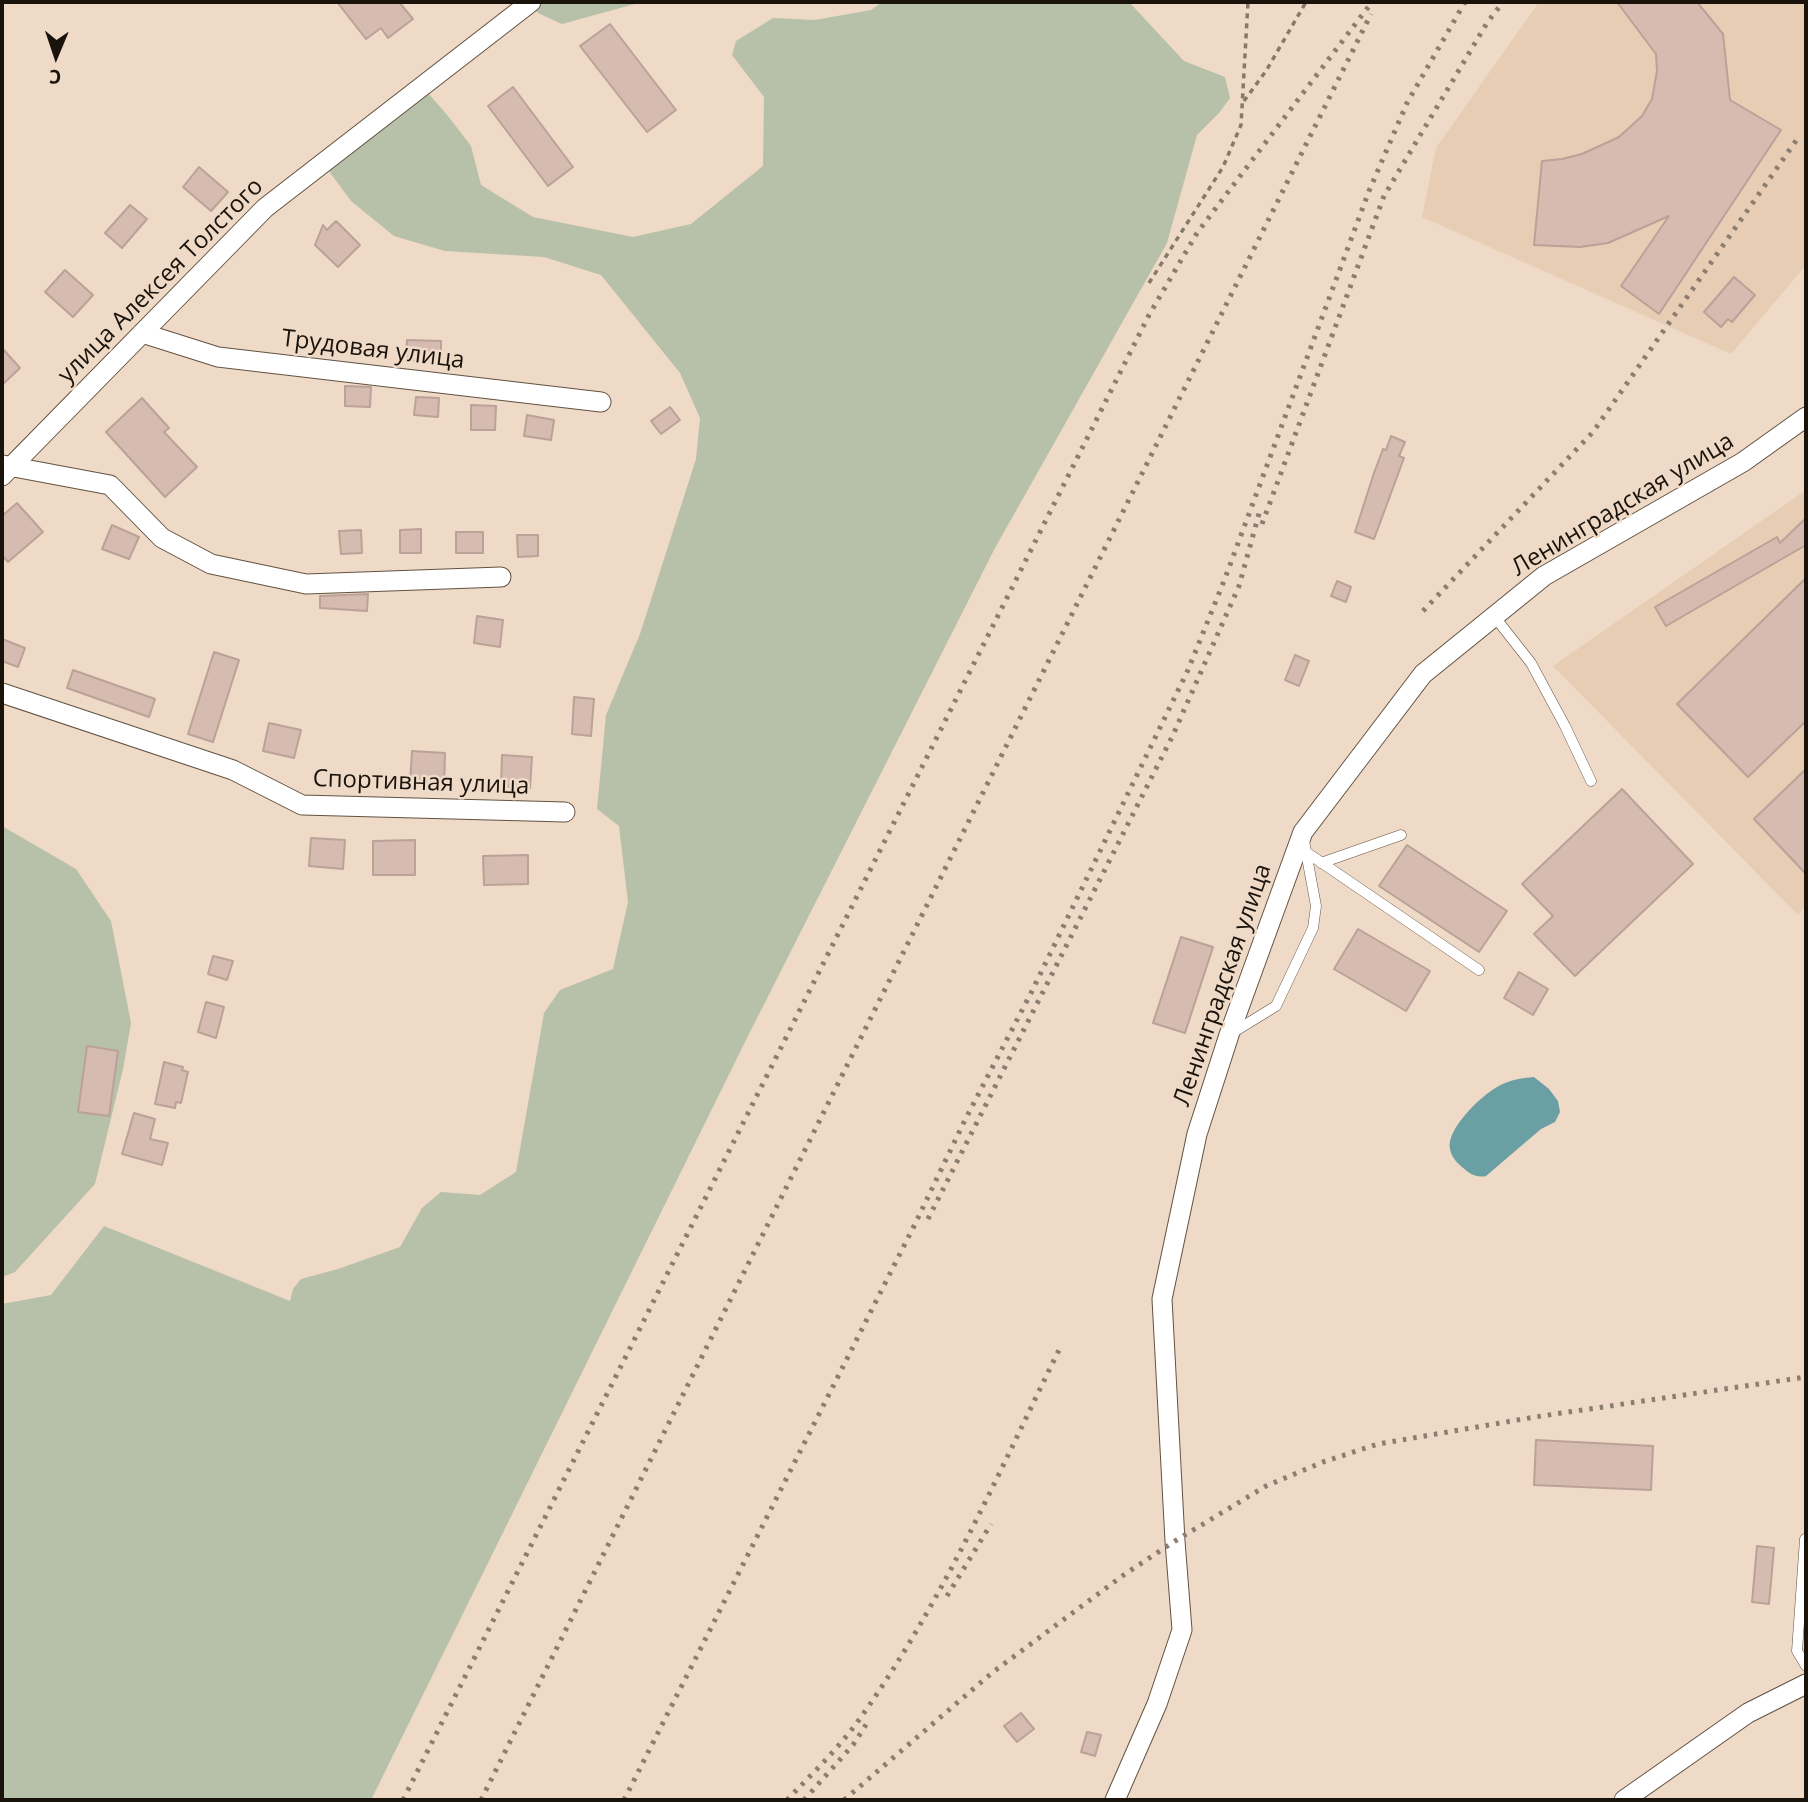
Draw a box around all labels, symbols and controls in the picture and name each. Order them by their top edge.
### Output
north arrow [21,21,91,91]
text: С [49,64,62,90]
street label: улица Алексея Толстого [52,172,270,390]
street label: Трудовая улица [280,324,466,376]
street label: Ленинградская улица [1507,427,1739,583]
street label: Спортивная улица [312,765,530,801]
street label: Ленинградская улица [1168,860,1278,1110]

